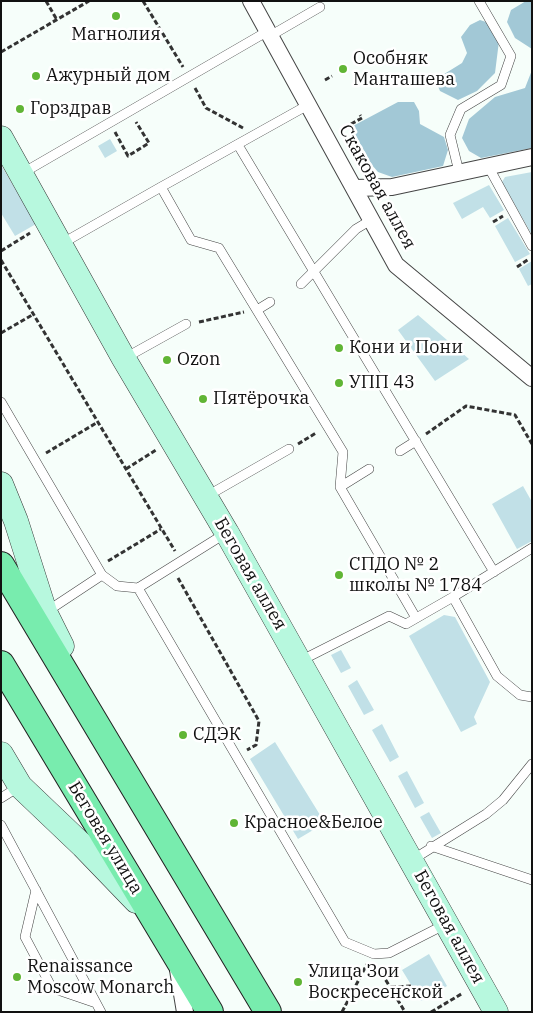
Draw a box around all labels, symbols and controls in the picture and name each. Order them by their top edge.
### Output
marker: Магнолия [110,10,122,22]
place label: Магнолия [71,24,161,46]
place label: Особняк Манташева [353,48,455,90]
marker: Особняк Манташева [337,63,349,75]
place label: Ажурный дом [46,65,171,87]
marker: Ажурный дом [30,70,42,82]
place label: Горздрав [30,98,111,120]
marker: Горздрав [14,103,26,115]
street label: Скаковая аллея [334,121,420,253]
place label: Кони и Пони [349,337,463,359]
marker: Кони и Пони [333,342,345,354]
place label: Ozon [177,349,221,371]
marker: Ozon [161,354,173,366]
place label: УПП 43 [349,372,415,394]
marker: УПП 43 [333,377,345,389]
place label: Пятёрочка [213,388,309,410]
marker: Пятёрочка [197,393,209,405]
street label: Беговая аллея [209,514,291,634]
place label: СПДО № 2 школы № 1784 [349,554,482,596]
marker: СПДО № 2 школы № 1784 [333,569,345,581]
place label: СДЭК [193,724,241,746]
marker: СДЭК [177,729,189,741]
street label: Беговая улица [63,778,147,898]
place label: Красное&Белое [244,812,383,834]
marker: Красное&Белое [228,817,240,829]
street label: Беговая аллея [409,867,489,987]
place label: Renaissance Moscow Monarch [27,956,175,999]
place label: Улица Зои Воскресенской [308,961,443,1004]
marker: Renaissance Moscow Monarch [11,971,23,983]
marker: Улица Зои Воскресенской [292,976,304,988]

